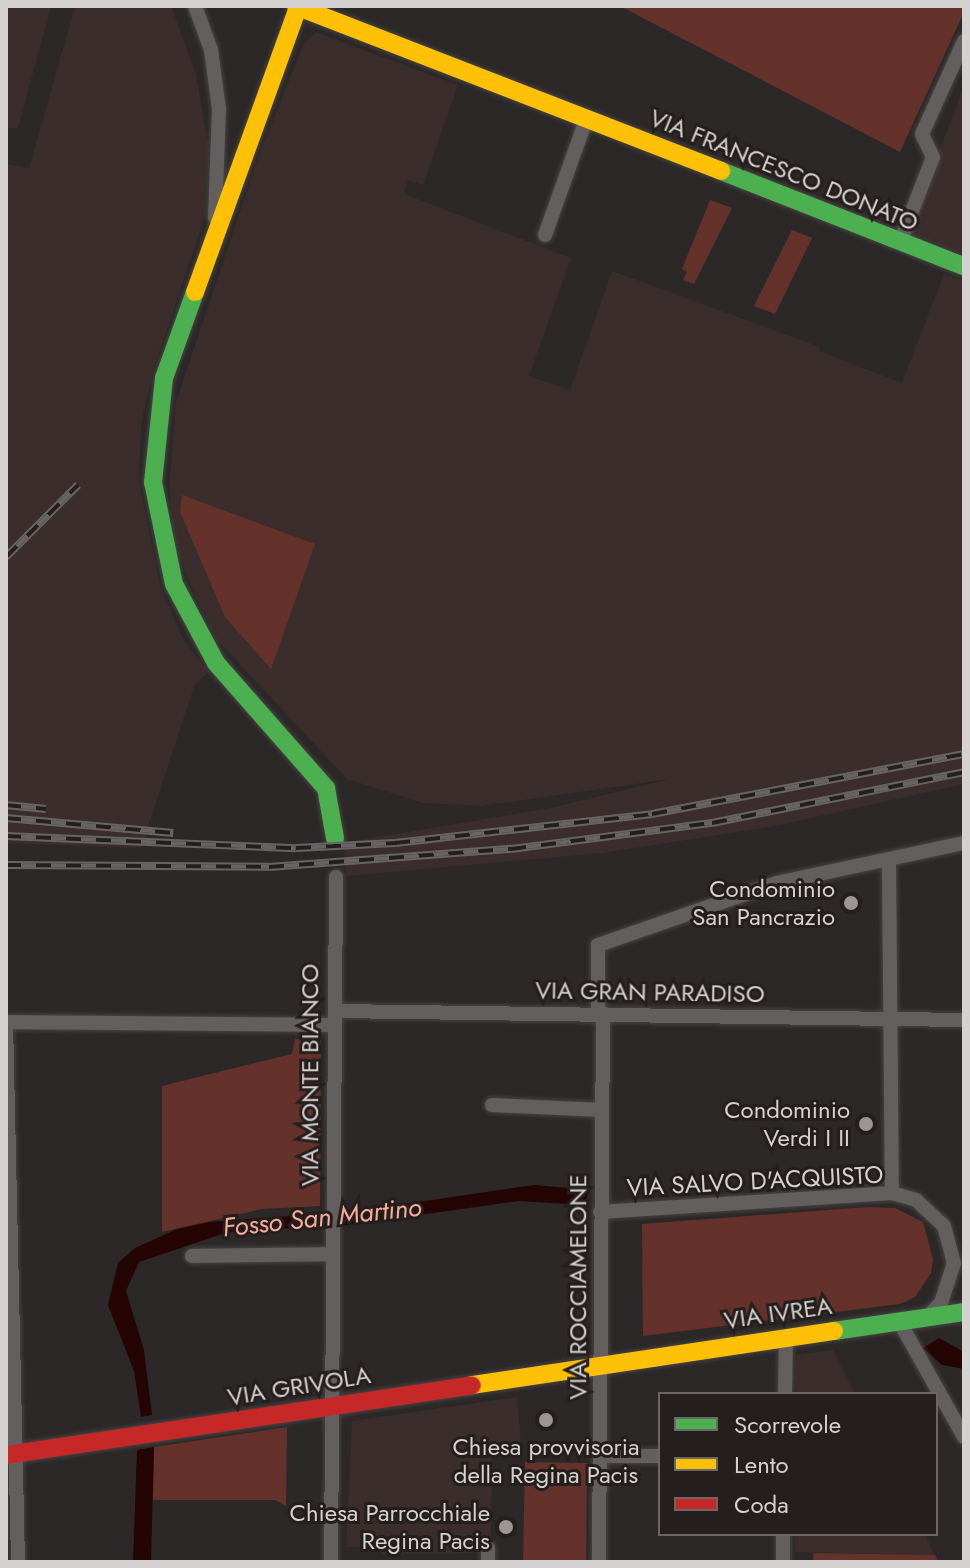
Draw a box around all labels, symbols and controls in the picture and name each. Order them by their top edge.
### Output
street label: VIA FRANCESCO DONATO [646,103,922,237]
place label: Condominio San Pancrazio [692,875,835,931]
marker: Condominio San Pancrazio [842,894,860,912]
street label: VIA MONTE BIANCO [296,964,324,1186]
street label: VIA GRAN PARADISO [535,976,765,1008]
place label: Condominio Verdi I II [724,1096,850,1152]
marker: Condominio Verdi I II [857,1115,875,1133]
street label: VIA SALVO D'ACQUISTO [626,1160,884,1202]
street label: VIA ROCCIAMELONE [564,1174,592,1400]
water label: Fosso San Martino [221,1192,423,1244]
street label: VIA IVREA [722,1291,834,1335]
street label: VIA GRIVOLA [225,1360,373,1412]
legend [658,1392,938,1536]
text: Scorrevole [734,1407,841,1442]
marker: Chiesa provvisoria della Regina Pacis [537,1411,555,1429]
place label: Chiesa provvisoria della Regina Pacis [452,1433,640,1489]
text: Lento [734,1447,789,1482]
text: Coda [734,1487,789,1522]
place label: Chiesa Parrocchiale Regina Pacis [290,1499,490,1555]
marker: Chiesa Parrocchiale Regina Pacis [497,1518,515,1536]

